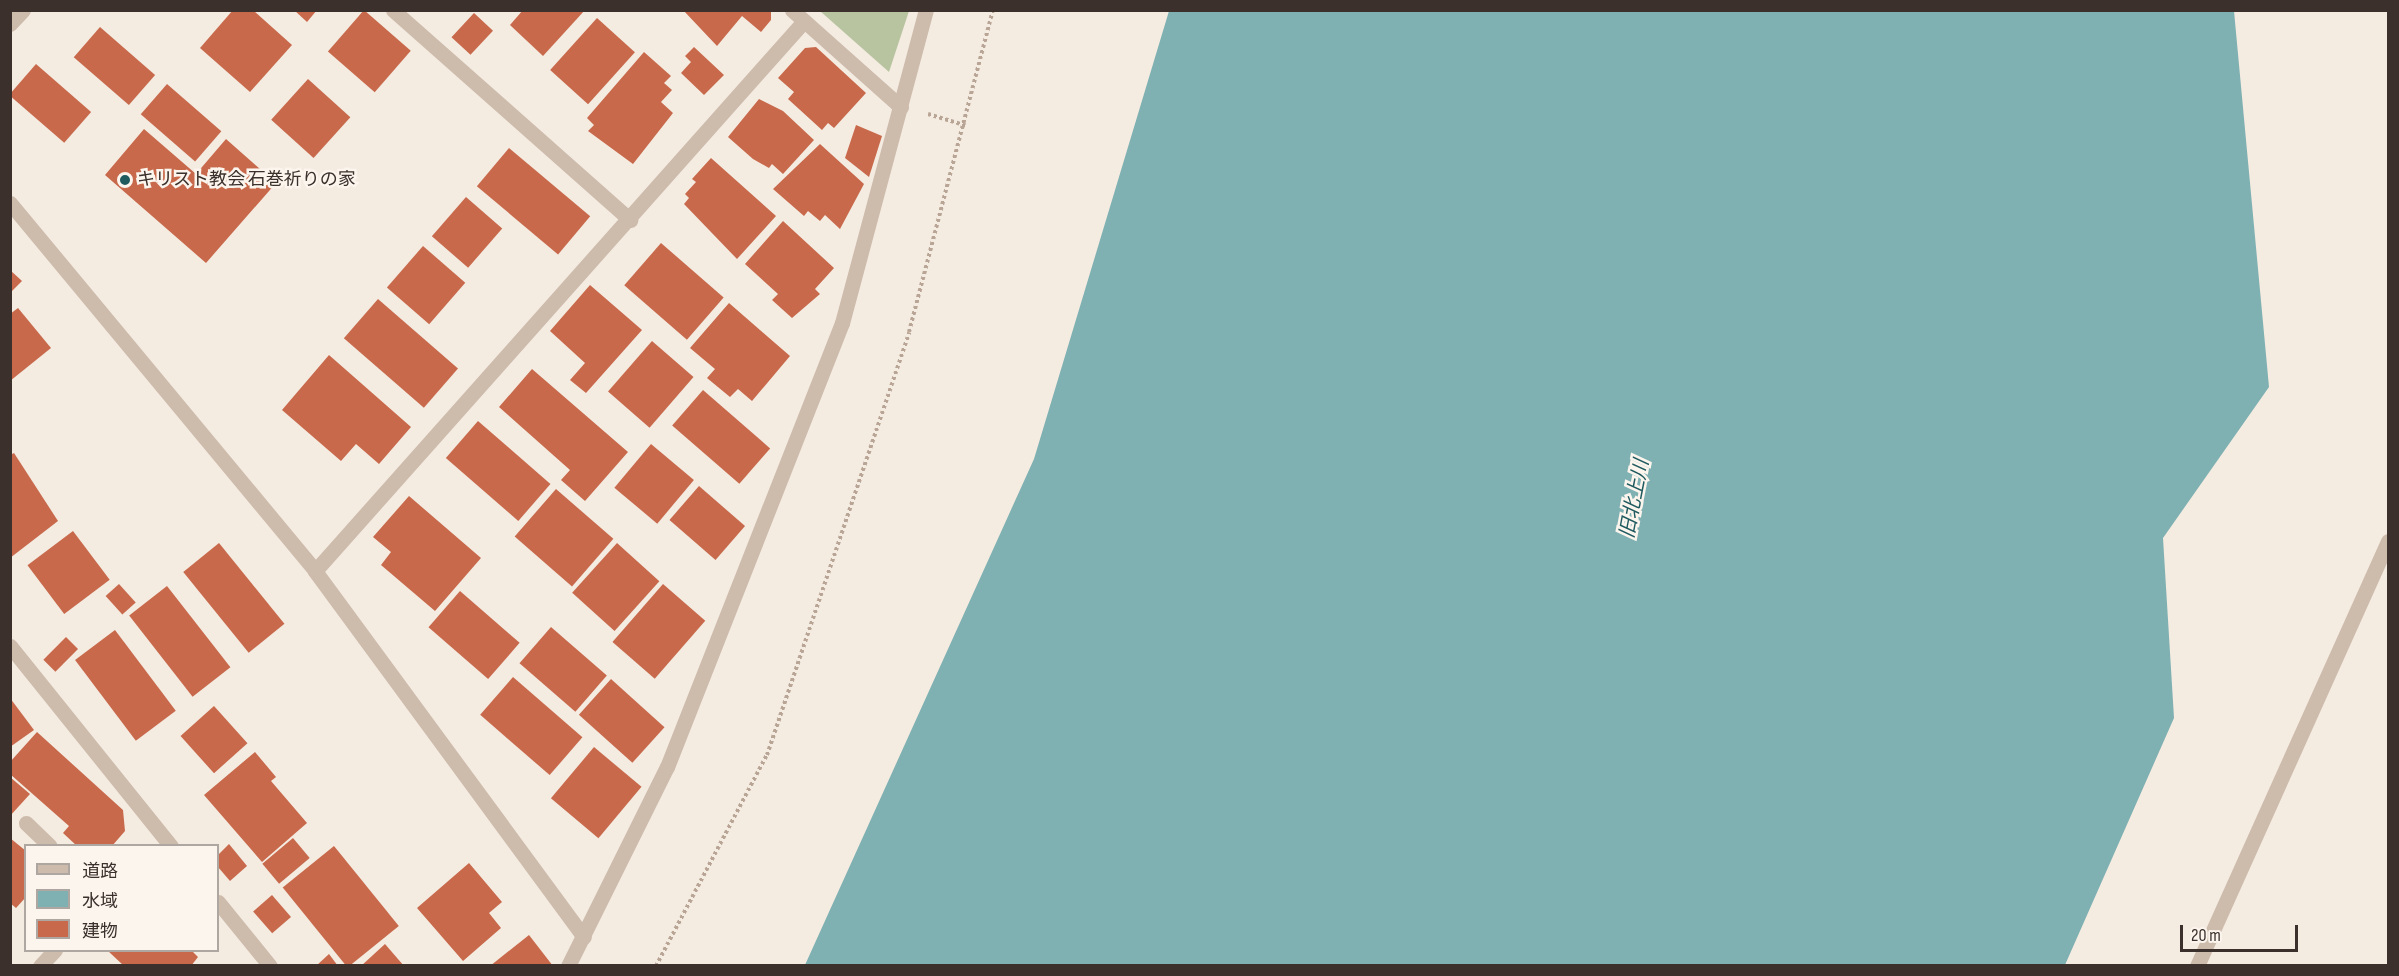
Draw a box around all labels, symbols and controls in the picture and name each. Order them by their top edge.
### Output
place label: キリスト教会 石巻祈りの家 [137,169,356,191]
marker: キリスト教会 石巻祈りの家 [118,173,132,187]
water label: 旧北上川 [1616,457,1654,541]
legend [24,844,219,952]
text: 道路 [82,861,118,882]
text: 水域 [82,891,118,912]
scale bar [2183,913,2302,951]
text: 建物 [82,921,118,942]
text: 20 m [2191,925,2221,946]

